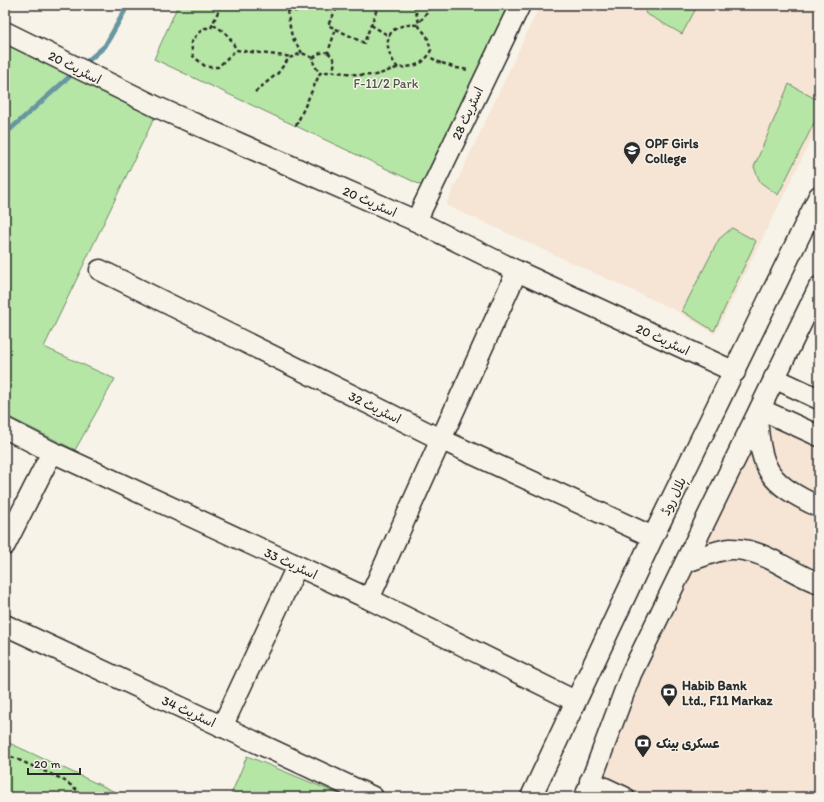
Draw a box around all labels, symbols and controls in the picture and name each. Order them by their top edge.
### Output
street label: اسٹریٹ 20 [45,48,104,88]
park label: F-11/2 Park [354,76,419,91]
street label: اسٹریٹ 28 [449,84,487,142]
place label: OPF Girls College [645,136,699,167]
school or university icon: OPF Girls College [622,140,642,165]
street label: اسٹریٹ 20 [340,183,399,221]
street label: اسٹریٹ 20 [633,321,692,359]
street label: اسٹریٹ 32 [346,388,403,427]
street label: ہلال روڈ [658,475,691,519]
street label: اسٹریٹ 33 [261,545,320,583]
place label: Habib Bank Ltd., F11 Markaz [682,678,773,708]
bank icon: Habib Bank Ltd., F11 Markaz [659,682,679,707]
street label: اسٹریٹ 34 [159,693,218,731]
bank icon: عسکری بینک [633,733,653,758]
place label: عسکری بینک [656,736,720,752]
scale bar [28,750,80,776]
text: 20 m [34,757,61,771]

